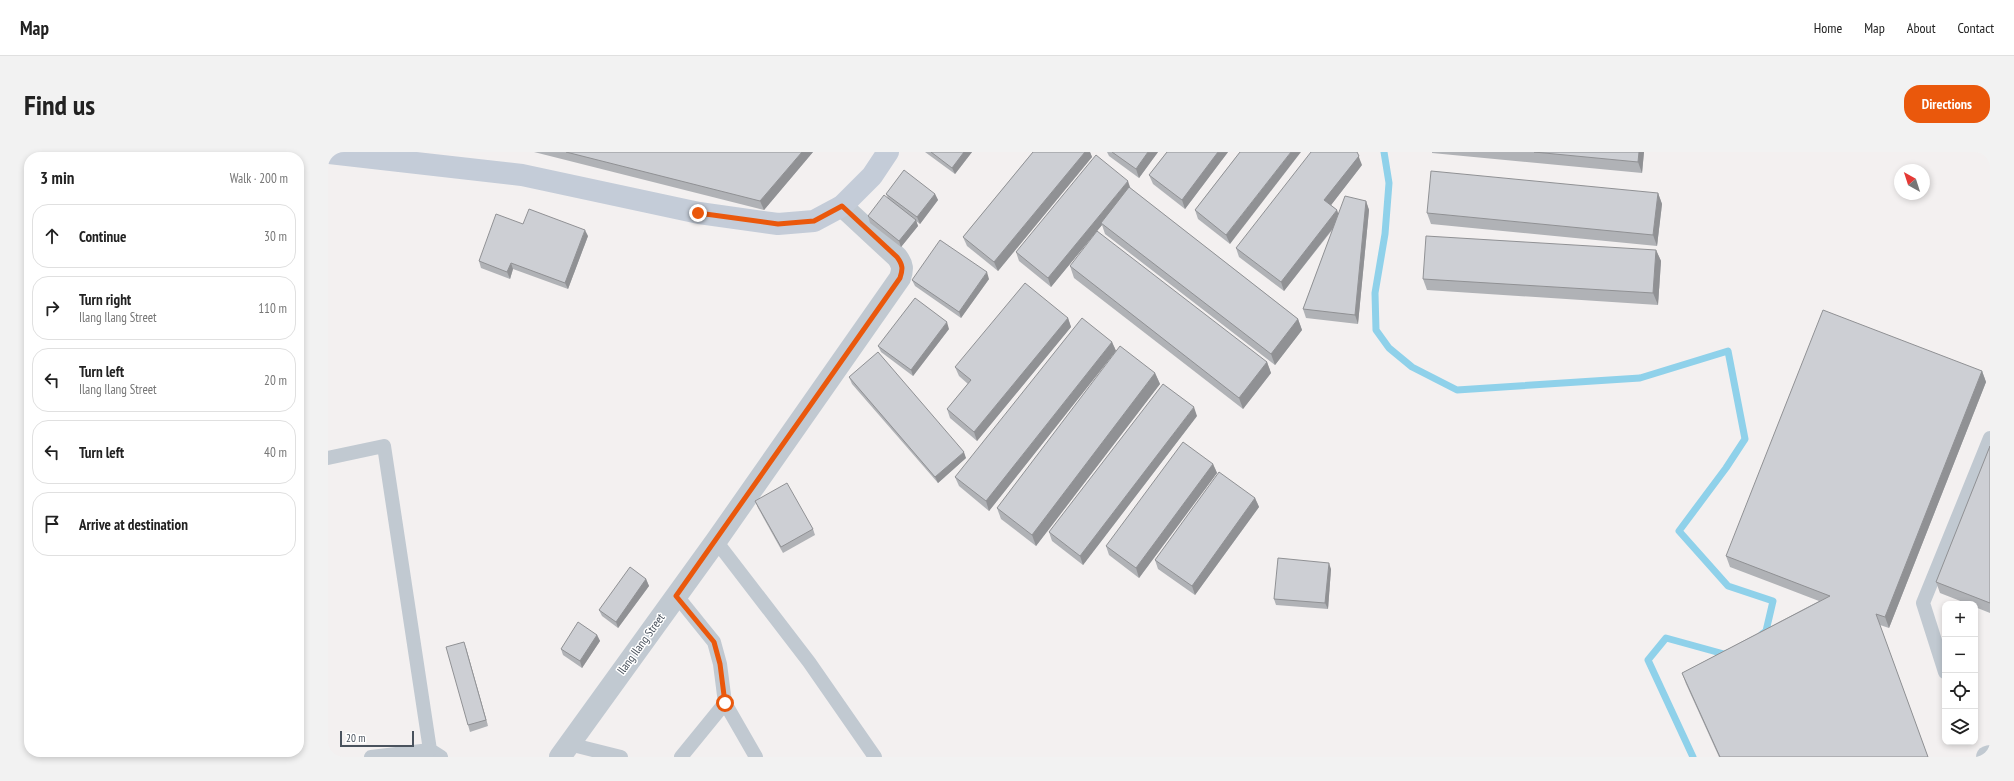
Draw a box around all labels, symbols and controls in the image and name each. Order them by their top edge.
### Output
text: Map [20,16,49,40]
text: Home [1814,19,1842,37]
text: Map [1864,19,1885,37]
text: About [1907,19,1936,37]
text: Contact [1958,19,1994,37]
button: Directions [1904,85,1990,123]
text: Find us [24,86,95,123]
north arrow [1894,164,1930,200]
text: 3 min [40,167,74,189]
text: Walk · 200 m [230,170,288,187]
route end [689,204,707,222]
icon: ahead [41,225,63,247]
text: Continue [79,227,126,246]
text: 30 m [264,228,287,245]
text: Turn right [79,290,131,309]
icon: right [41,297,63,319]
text: 110 m [258,300,287,317]
text: Ilang Ilang Street [79,309,157,326]
text: Turn left [79,362,124,381]
icon: left [41,369,63,391]
text: 20 m [264,372,287,389]
text: Ilang Ilang Street [79,381,157,398]
icon: left [41,441,63,463]
text: Turn left [79,443,124,462]
text: 40 m [264,444,287,461]
icon: arrive [41,513,63,535]
text: Arrive at destination [79,515,188,534]
map controls [1942,601,1978,745]
button: + [1942,601,1978,637]
street label: Ilang Ilang Street [613,610,668,677]
button: − [1942,637,1978,673]
button: locate [1942,673,1978,709]
route start [716,694,734,712]
button: layers [1942,709,1978,745]
scale bar [340,729,414,748]
text: 20 m [346,731,365,745]

